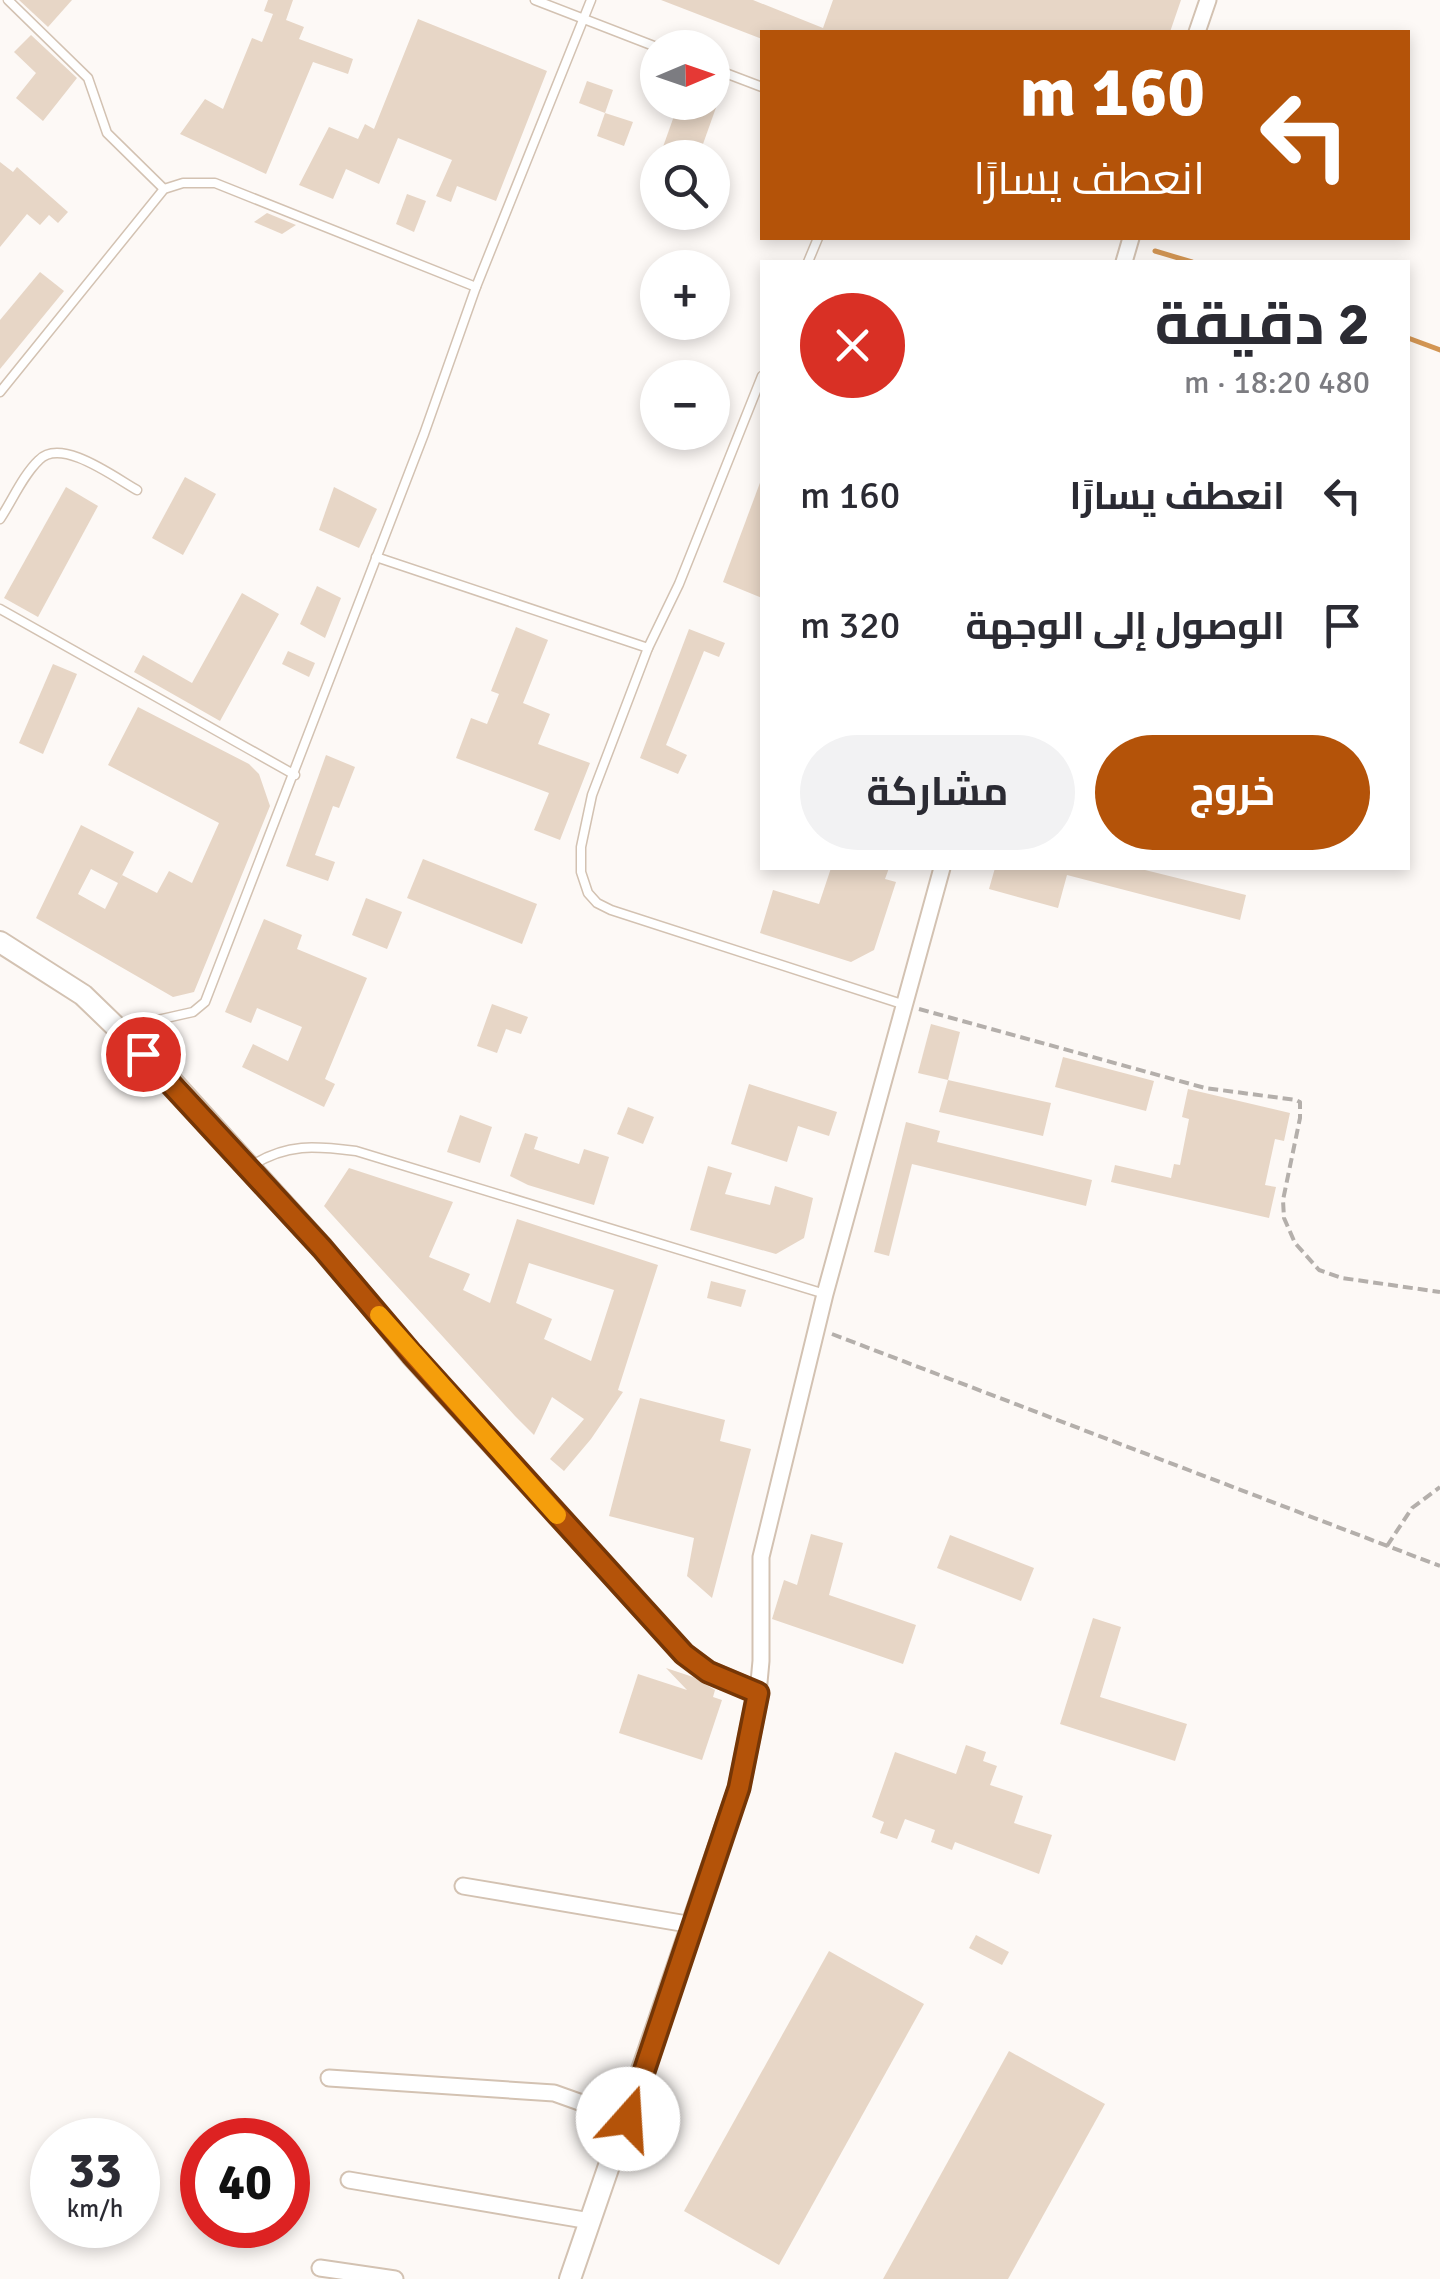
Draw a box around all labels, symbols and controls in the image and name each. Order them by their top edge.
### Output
north arrow [640,30,730,120]
map controls [640,30,730,450]
text: 160 m [1020,49,1205,135]
icon: left [1240,70,1370,200]
button: search [640,140,730,230]
text: انعطف يسارًا [973,152,1205,207]
button: + [640,250,730,340]
text: 2 دقيقة [1155,288,1370,362]
button: close [800,293,905,398]
button: − [640,360,730,450]
text: 480 m · 18:20 [1184,363,1370,402]
icon: left [1315,468,1370,523]
text: 160 m [800,472,900,519]
text: انعطف يسارًا [1069,473,1285,520]
icon: arrive [1315,598,1370,653]
text: 320 m [800,602,900,649]
text: الوصول إلى الوجهة [966,603,1285,650]
button: مشاركة [800,735,1075,850]
button: خروج [1095,735,1370,850]
pin [101,1012,186,1097]
icon: arrive [116,1027,171,1082]
position arrow [576,2067,680,2171]
speed limit sign: 40 [180,2118,310,2248]
text: 33 [68,2140,122,2202]
text: km/h [67,2193,123,2224]

